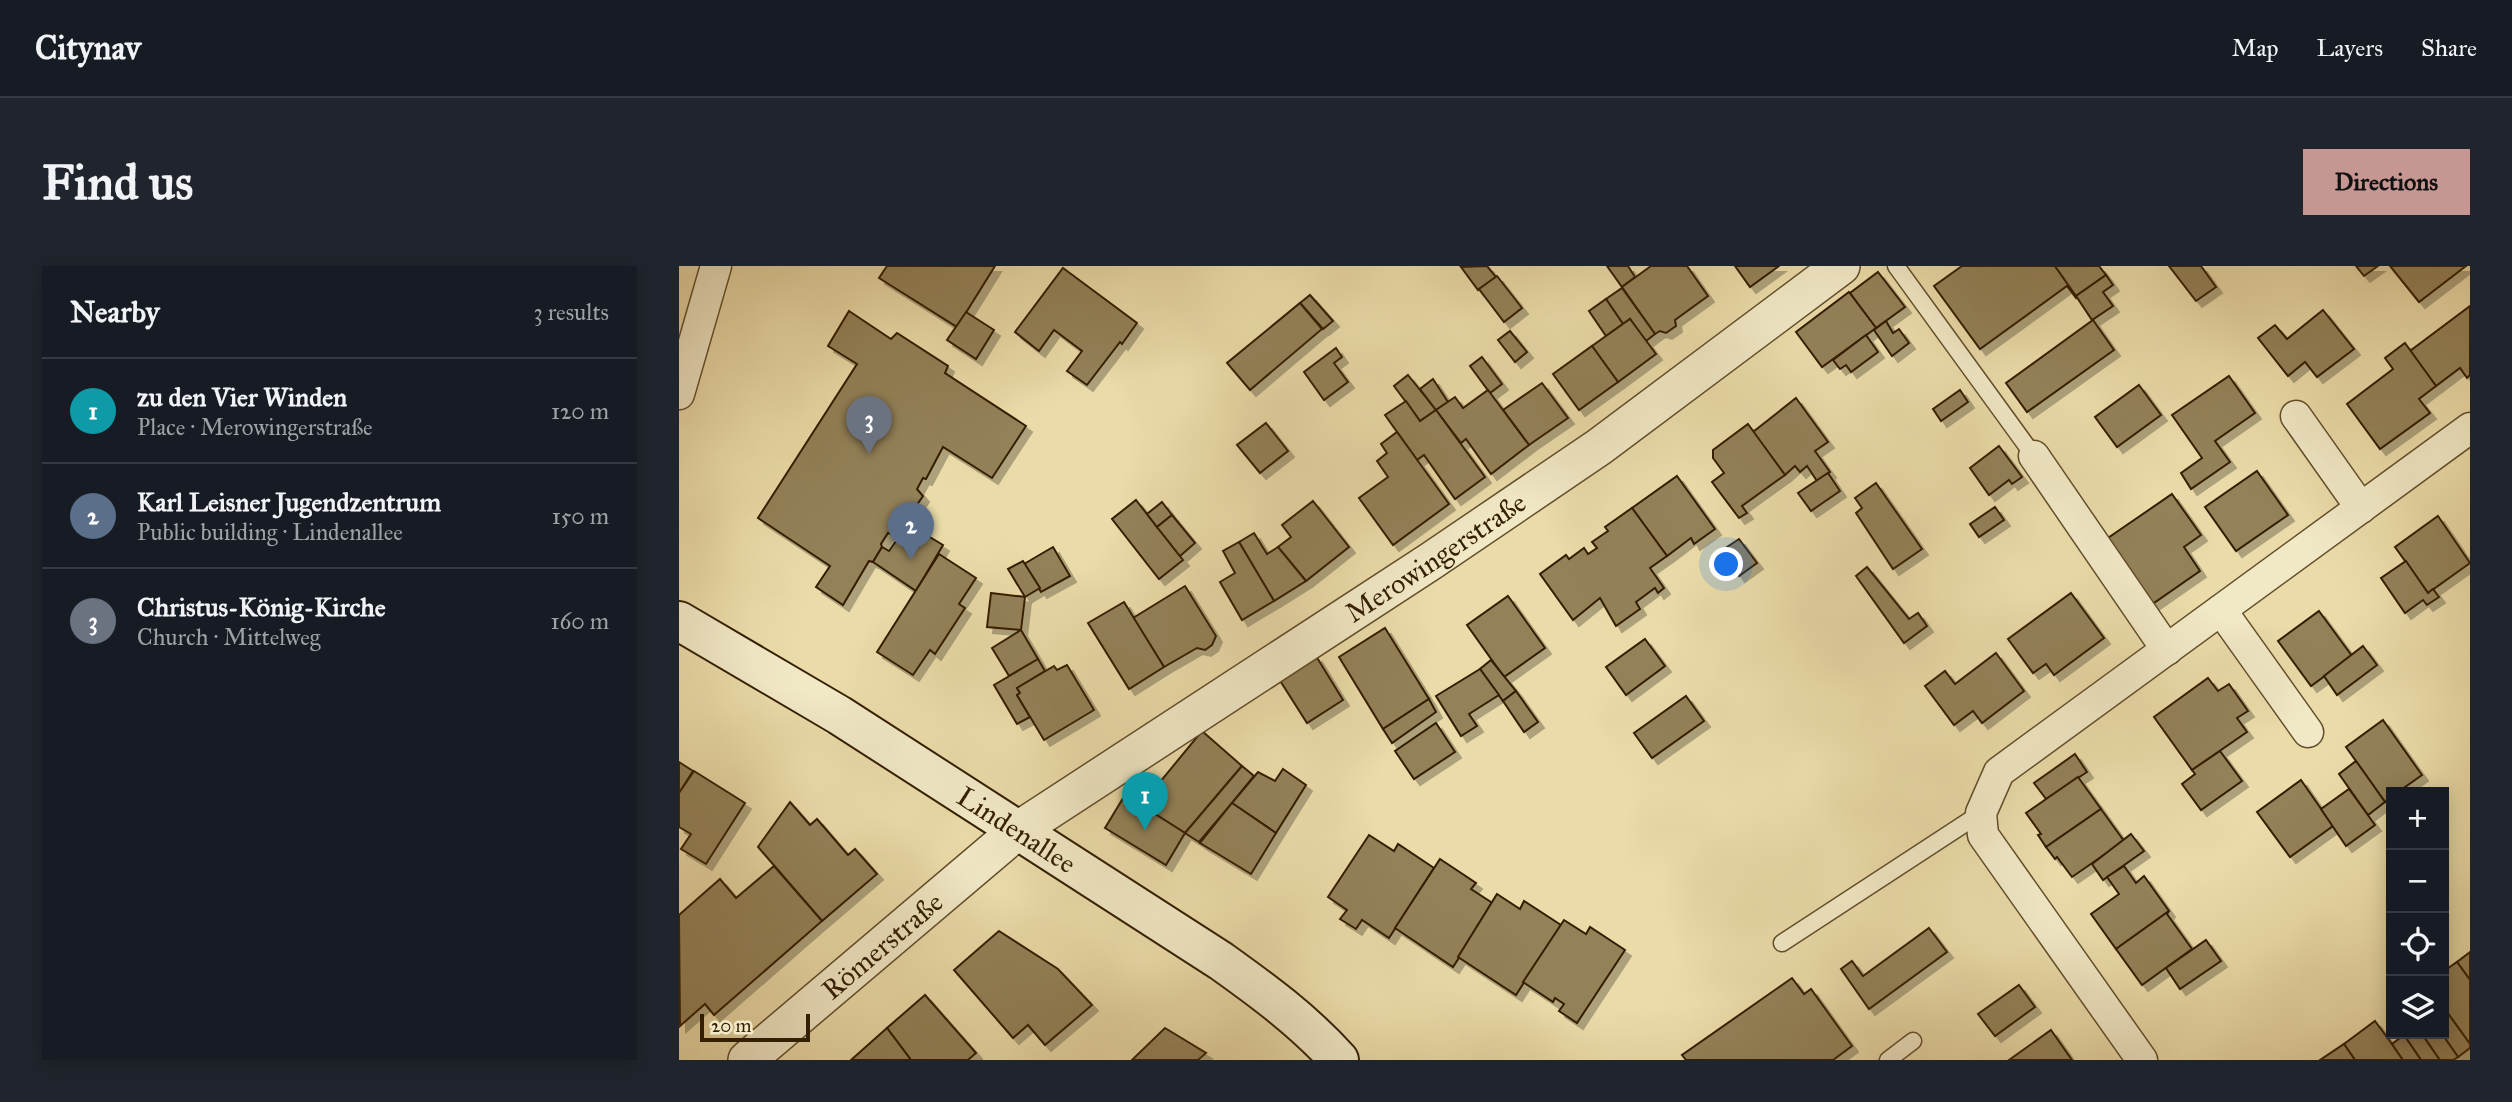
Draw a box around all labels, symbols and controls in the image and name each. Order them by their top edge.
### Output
text: Citynav [35,28,141,68]
text: Map [2232,33,2279,63]
text: Layers [2317,33,2383,63]
text: Share [2421,33,2477,63]
button: Directions [2303,149,2470,215]
text: Find us [42,153,193,212]
text: Nearby [70,294,160,330]
text: 3 results [533,298,609,326]
text: zu den Vier Winden [137,381,347,413]
pin: 3 [846,396,892,454]
text: 1 [88,397,98,425]
text: 120 m [551,397,609,425]
text: Place · Merowingerstraße [137,413,373,441]
street label: Merowingerstraße [1338,484,1532,630]
text: Karl Leisner Jugendzentrum [137,486,441,518]
text: 2 [87,502,99,530]
text: 150 m [552,502,609,530]
pin: 2 [888,502,934,560]
text: Public building · Lindenallee [137,518,403,546]
your location [1709,547,1743,581]
text: Christus-König-Kirche [137,591,386,623]
text: 3 [88,607,98,635]
text: 160 m [551,607,609,635]
text: Church · Mittelweg [137,623,320,651]
pin: 1 [1122,772,1168,830]
street label: Lindenallee [951,778,1083,881]
map controls [2386,787,2449,1039]
button: + [2386,787,2449,850]
button: − [2386,850,2449,913]
street label: Römerstraße [814,884,950,1007]
button: locate [2386,913,2449,976]
button: layers [2386,976,2449,1039]
scale bar [700,1011,810,1043]
text: 20 m [711,1014,752,1037]

